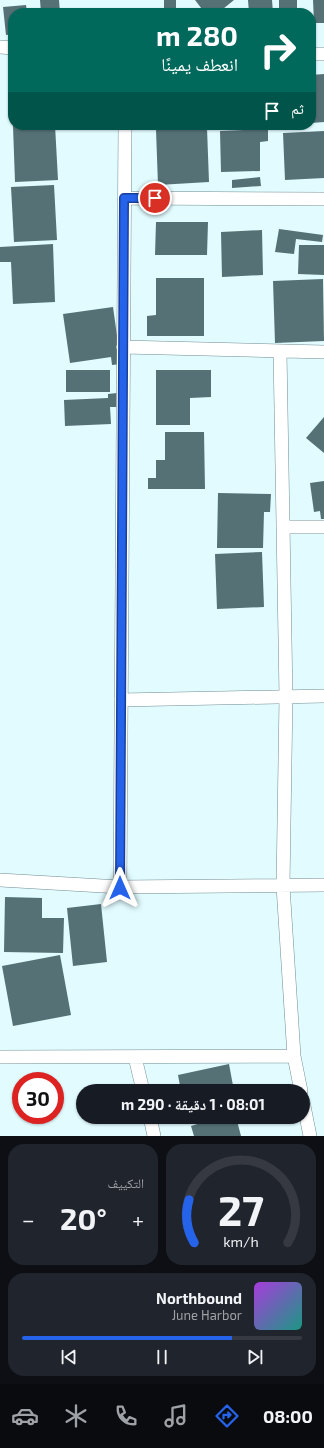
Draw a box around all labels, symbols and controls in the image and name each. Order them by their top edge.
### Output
text: 280 m [156,18,238,52]
icon: right [252,24,304,76]
text: انعطف يمينًا [161,53,238,75]
text: ثم [291,99,304,117]
icon: arrive [261,100,283,122]
pin [138,181,172,215]
icon: arrive [144,187,166,209]
position arrow [99,867,141,909]
speed limit sign: 30 [12,1072,64,1124]
text: 08:01 · 1 دقيقة · 290 m [121,1095,265,1113]
text: التكييف [108,1175,144,1191]
text: 27 [218,1183,264,1233]
text: 20° [60,1200,107,1236]
text: − [22,1206,35,1232]
text: + [132,1206,144,1232]
text: km/h [223,1232,259,1249]
text: Northbound [156,1289,242,1307]
text: June Harbor [172,1307,242,1323]
icon: previous [58,1346,80,1368]
icon: pause [151,1346,173,1368]
icon: next [244,1346,266,1368]
icon: car [11,1402,39,1430]
icon: climate [62,1402,90,1430]
icon: phone [112,1402,140,1430]
icon: music [162,1402,190,1430]
icon: directions [213,1402,241,1430]
text: 08:00 [263,1405,313,1427]

